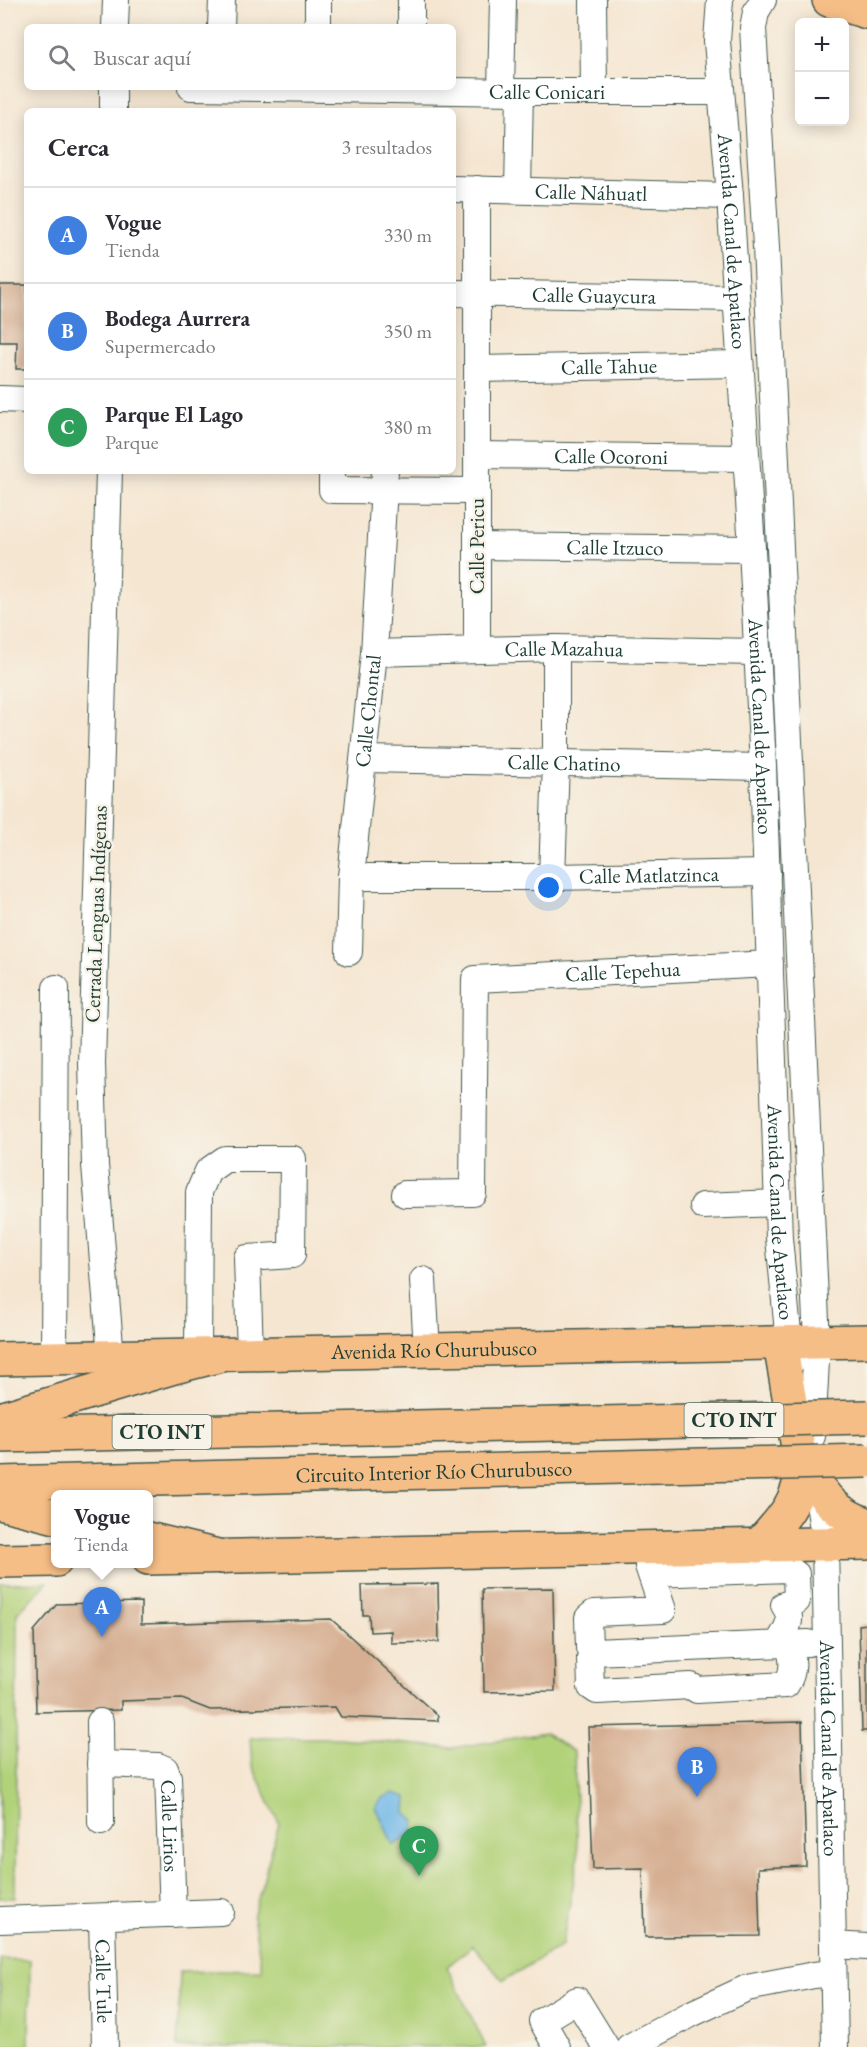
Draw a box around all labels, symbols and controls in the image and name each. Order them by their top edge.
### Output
map controls [795,18,849,126]
button: + [795,18,849,72]
search box [24,24,456,90]
icon: search [45,41,78,74]
text: Buscar aquí [93,43,191,72]
button: − [795,72,849,126]
street label: Calle Conicari [489,78,605,105]
text: Cerca [48,130,109,164]
street label: Avenida Canal de Apatlaco [712,131,754,350]
text: 3 resultados [341,134,432,160]
street label: Calle Náhuatl [534,177,648,207]
text: Vogue [105,208,161,237]
text: A [60,222,75,248]
text: 330 m [384,222,432,248]
text: Tienda [105,237,160,263]
street label: Calle Guaycura [532,280,657,310]
text: Bodega Aurrera [105,304,250,333]
text: B [61,318,74,344]
text: 350 m [384,318,432,344]
text: Supermercado [105,333,216,359]
street label: Calle Tahue [561,352,657,380]
text: Parque El Lago [105,400,243,429]
text: C [60,414,75,440]
text: 380 m [384,414,432,440]
text: Parque [105,429,158,455]
street label: Calle Ocoroni [554,442,668,470]
street label: Calle Pericu [463,498,490,594]
street label: Calle Itzuco [566,533,664,561]
street label: Avenida Canal de Apatlaco [742,617,779,835]
street label: Calle Mazahua [504,634,624,662]
street label: Calle Chontal [348,653,387,768]
street label: Calle Chatino [507,748,621,777]
street label: Cerrada Lenguas Indígenas [78,805,113,1023]
street label: Calle Matlatzinca [579,860,720,889]
your location [534,873,563,902]
street label: Calle Tepehua [565,955,682,987]
street label: Avenida Canal de Apatlaco [761,1102,801,1321]
street label: Avenida Río Churubusco [329,1334,537,1365]
road number: CTO INT [684,1403,783,1437]
road number: CTO INT [112,1415,212,1449]
street label: Circuito Interior Río Churubusco [295,1454,573,1488]
popup [51,1490,153,1568]
text: Vogue [74,1502,130,1531]
text: Tienda [74,1531,129,1557]
pin: A [82,1588,122,1637]
street label: Avenida Canal de Apatlaco [814,1639,845,1857]
pin: B [678,1748,716,1797]
street label: Calle Lirios [155,1779,185,1873]
pin: C [400,1826,438,1876]
street label: Calle Tule [90,1939,118,2023]

